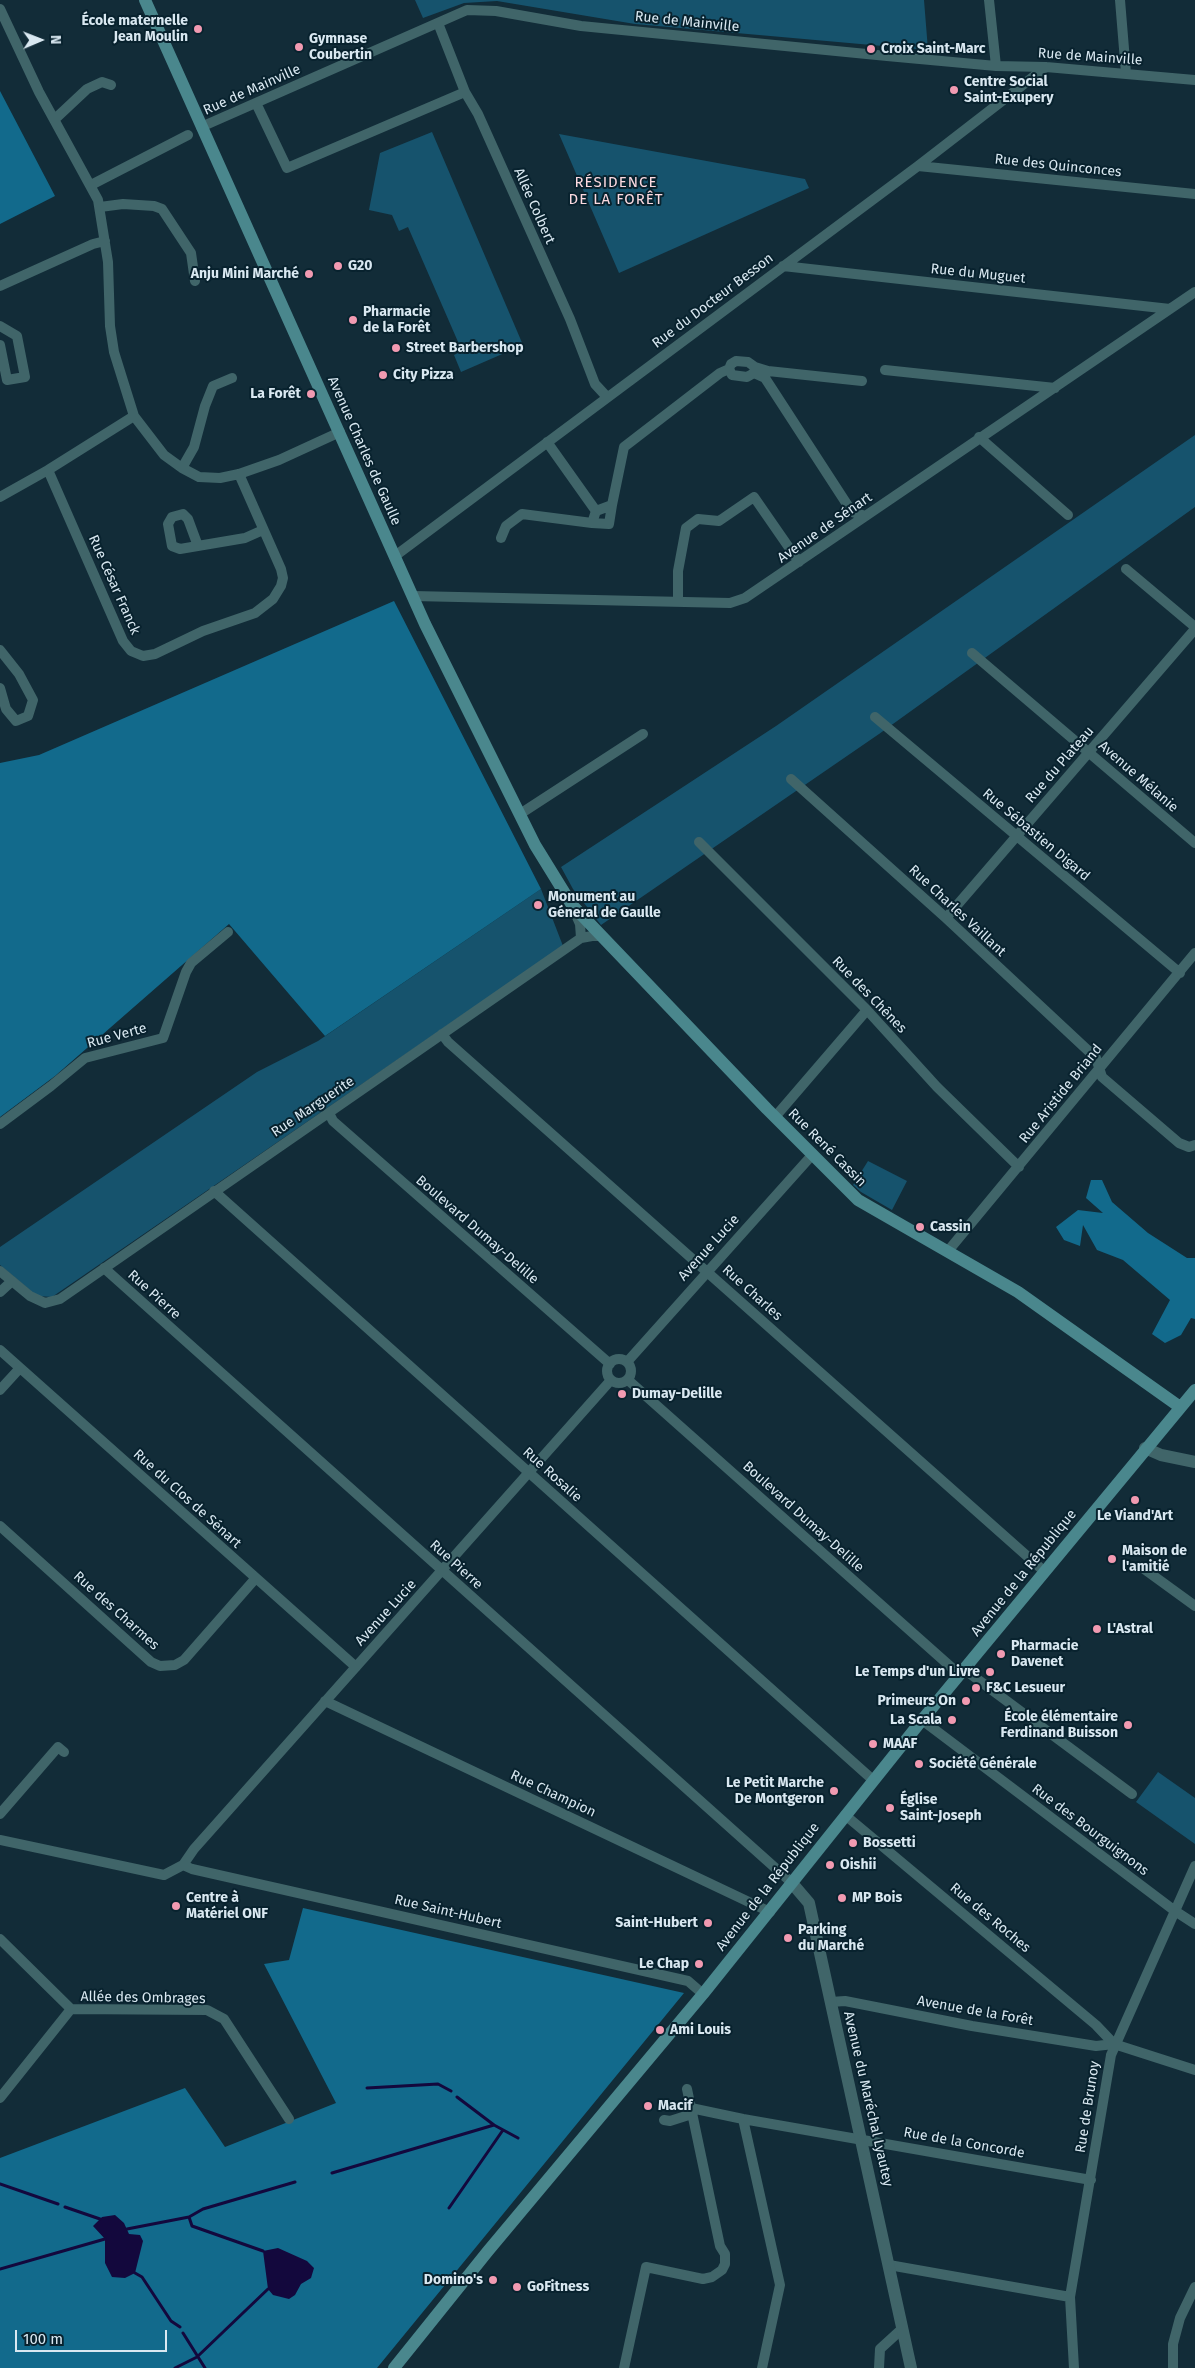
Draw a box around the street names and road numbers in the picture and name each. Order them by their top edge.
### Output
street label: Rue de Mainville [634,8,740,36]
street label: Rue de Mainville [1037,45,1143,69]
street label: Rue de Mainville [201,61,303,119]
street label: Rue des Quinconces [994,151,1122,181]
street label: Allée Colbert [510,165,558,247]
street label: Rue du Docteur Besson [649,250,777,352]
street label: Rue du Muguet [930,261,1026,287]
street label: Avenue Charles de Gaulle [324,374,404,528]
street label: Avenue de Sénart [775,489,875,567]
street label: Rue César Franck [85,533,143,637]
street label: Rue du Plateau [1022,723,1098,807]
street label: Avenue Mélanie [1095,738,1181,816]
street label: Rue Sébastien Digard [979,785,1093,885]
street label: Rue Charles Vaillant [905,862,1009,960]
street label: Rue des Chênes [828,953,910,1037]
street label: Rue Verte [85,1020,149,1052]
street label: Rue Aristide Briand [1016,1041,1106,1147]
street label: Rue Marguerite [268,1073,358,1141]
street label: Rue René Cassin [784,1105,870,1191]
street label: Boulevard Dumay-Delille [412,1172,542,1288]
street label: Avenue Lucie [675,1211,743,1285]
street label: Rue Charles [718,1262,786,1324]
street label: Rue Pierre [124,1267,184,1323]
street label: Rue Rosalie [519,1444,585,1506]
street label: Rue du Clos de Sénart [130,1446,244,1552]
street label: Boulevard Dumay-Delille [739,1458,867,1576]
street label: Avenue de la République [968,1506,1080,1640]
street label: Rue Pierre [426,1537,486,1593]
street label: Rue des Charmes [70,1568,162,1654]
street label: Avenue Lucie [352,1576,420,1650]
street label: Rue Champion [508,1767,598,1821]
street label: Rue des Bourguignons [1028,1781,1152,1879]
street label: Avenue de la République [713,1820,823,1954]
street label: Rue des Roches [946,1880,1034,1956]
street label: Rue Saint-Hubert [393,1891,503,1933]
street label: Allée des Ombrages [80,1989,206,2007]
street label: Avenue de la Forêt [916,1993,1034,2029]
street label: Avenue du Maréchal Lyautey [840,2010,896,2188]
street label: Rue de Brunoy [1072,2060,1104,2154]
street label: Rue de la Concorde [902,2124,1026,2162]

